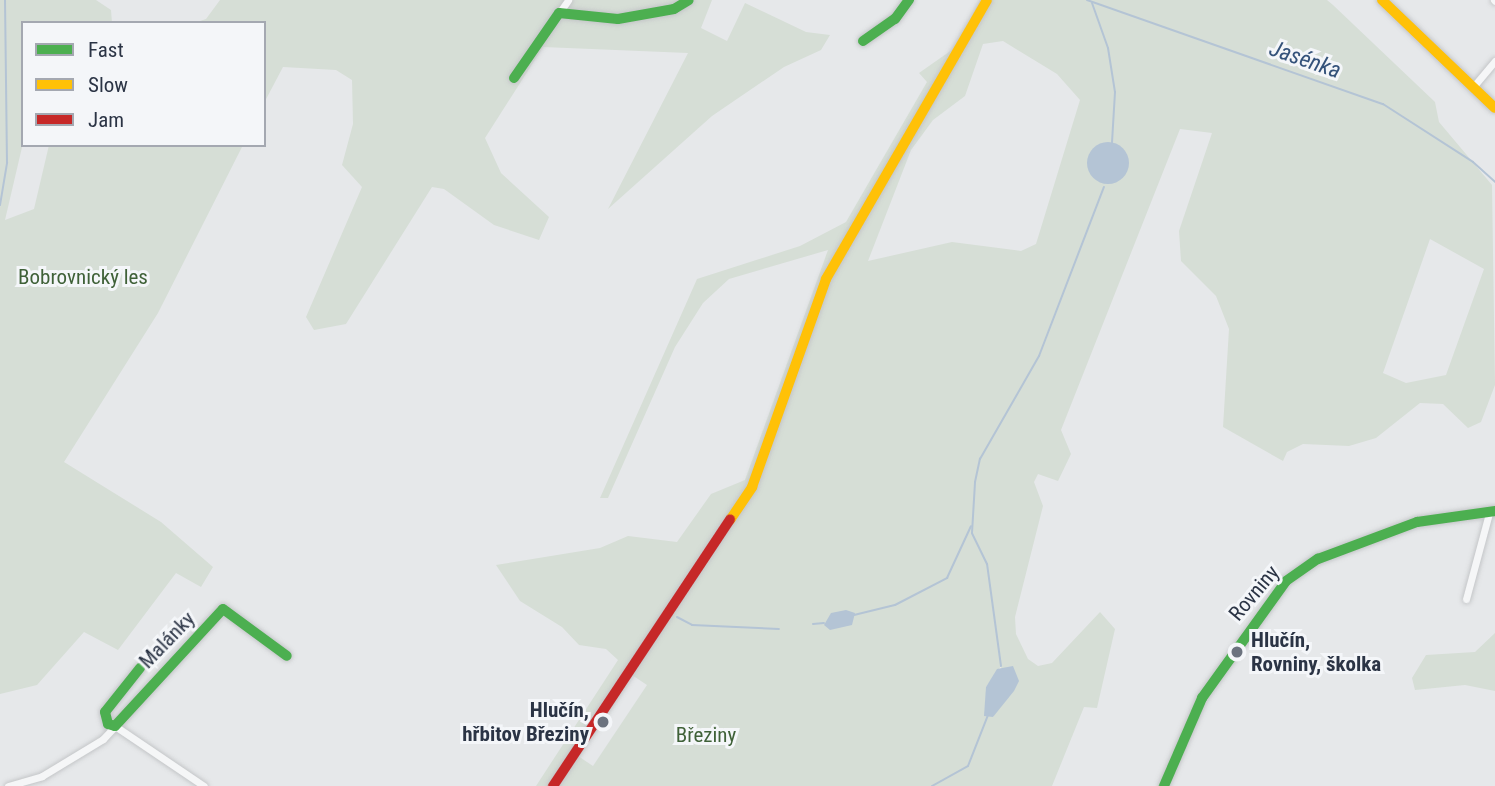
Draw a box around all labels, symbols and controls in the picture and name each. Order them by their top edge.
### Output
legend [21,21,266,147]
water label: Jasénka [1266,35,1344,85]
text: Fast [88,38,124,62]
text: Slow [88,73,128,97]
text: Jam [88,108,124,132]
park label: Bobrovnický les [18,264,148,290]
street label: Rovniny [1224,560,1284,626]
street label: Malánky [134,606,200,674]
place label: Hlučín, Rovniny, školka [1251,627,1381,677]
marker: Hlučín, Rovniny, školka [1229,644,1245,660]
place label: Hlučín, hřbitov Březiny [462,697,589,747]
marker: Hlučín, hřbitov Březiny [595,714,611,730]
park label: Březiny [676,722,736,748]

